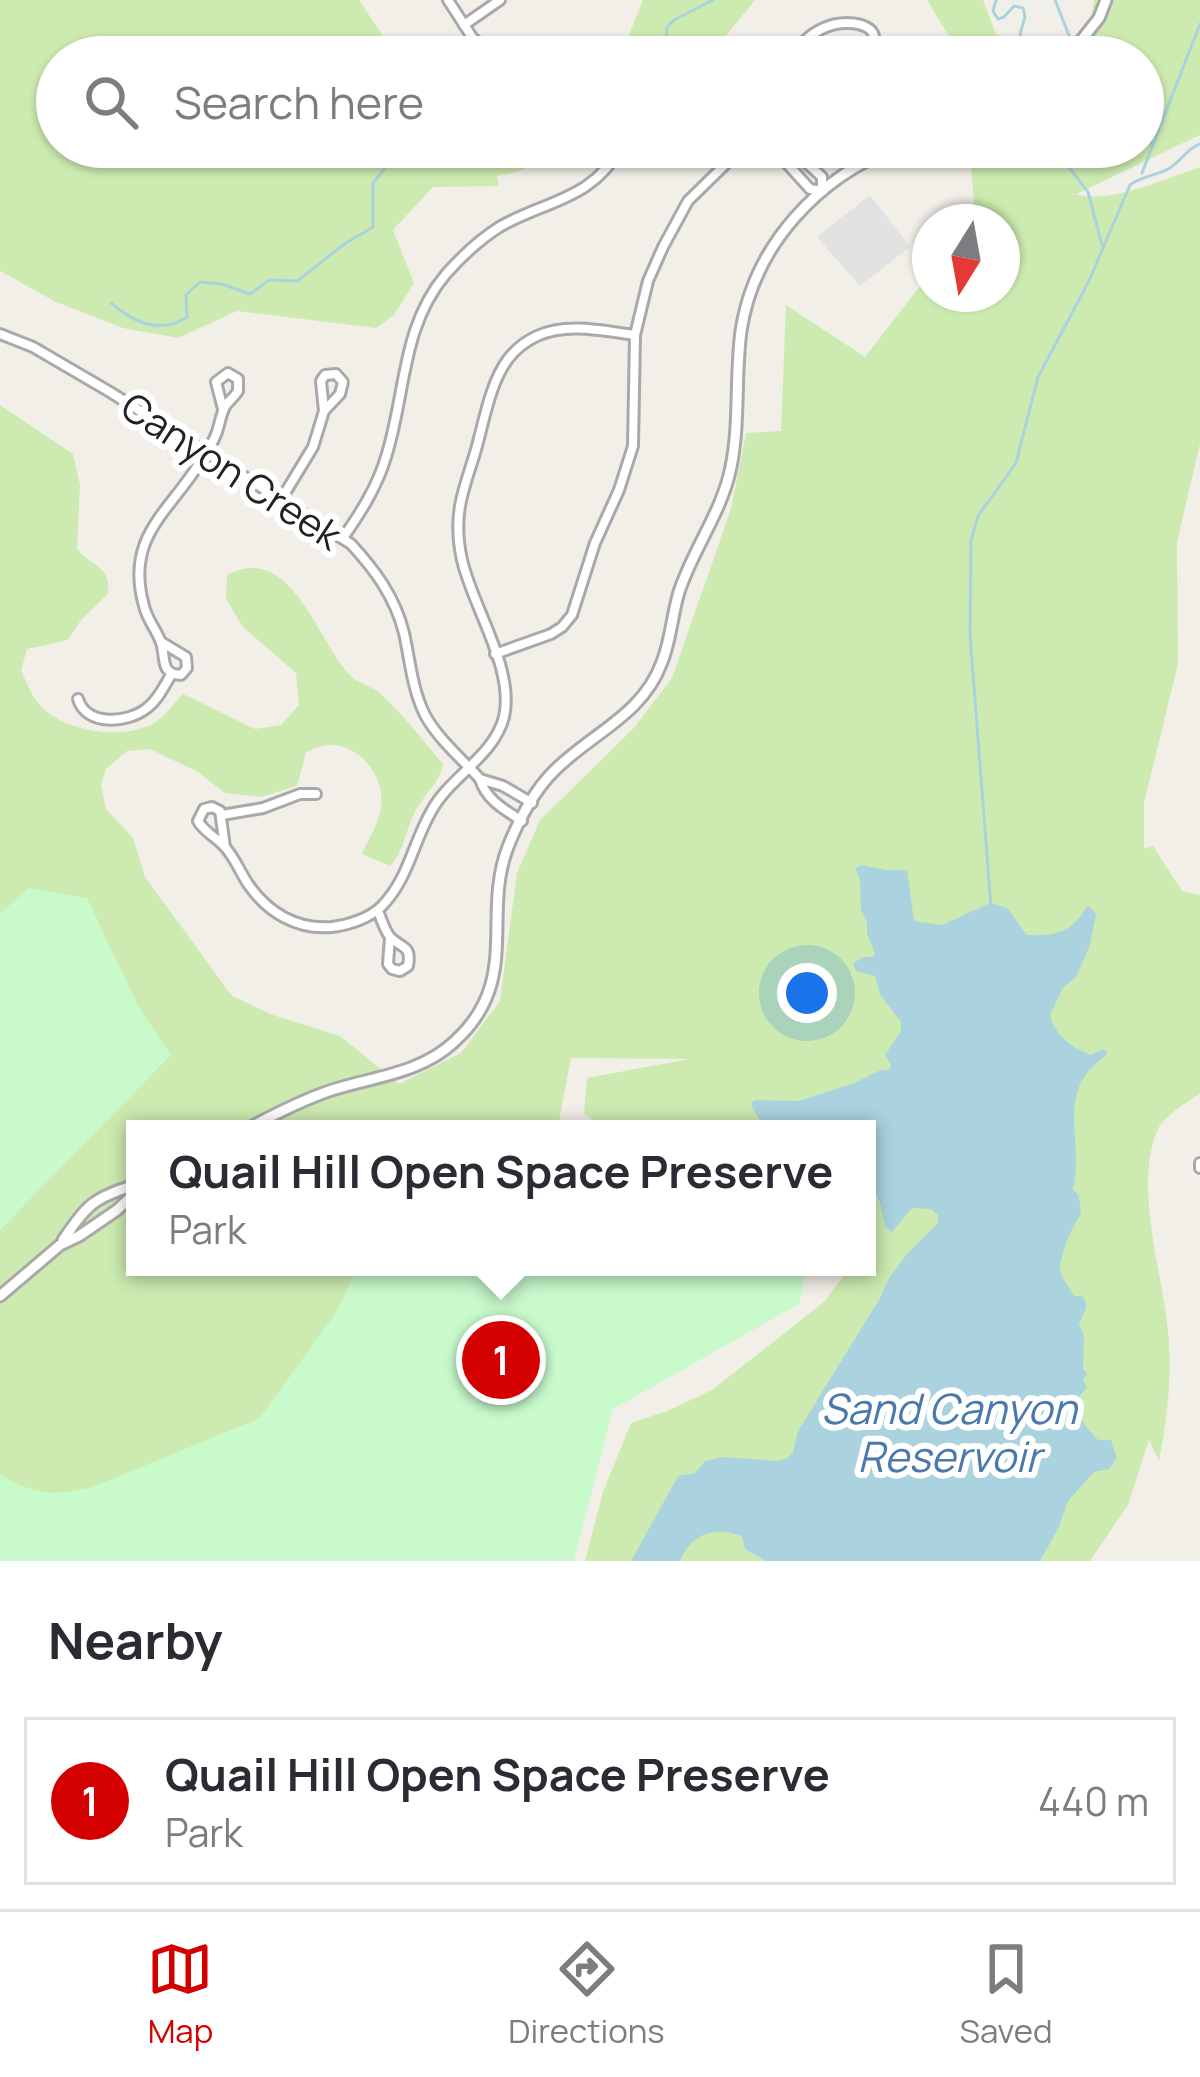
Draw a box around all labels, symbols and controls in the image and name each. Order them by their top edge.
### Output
search box [36,36,1164,168]
icon: search [78,69,144,135]
text: Search here [174,71,424,133]
north arrow [912,204,1020,312]
street label: Canyon Creek [111,379,354,562]
your location [777,963,837,1023]
popup [126,1120,876,1276]
text: Quail Hill Open Space Preserve [169,1140,833,1202]
text: Park [169,1202,246,1256]
pin: 1 [462,1315,540,1405]
water label: Sand Canyon Reservoir [821,1379,1079,1485]
text: Nearby [48,1605,223,1674]
text: Quail Hill Open Space Preserve [165,1743,830,1805]
text: 1 [81,1774,99,1828]
text: 440 m [1038,1774,1149,1828]
text: Park [165,1805,243,1859]
tab: Map [147,1936,213,2053]
tab: Directions [508,1936,665,2053]
tab: Saved [960,1936,1053,2053]

